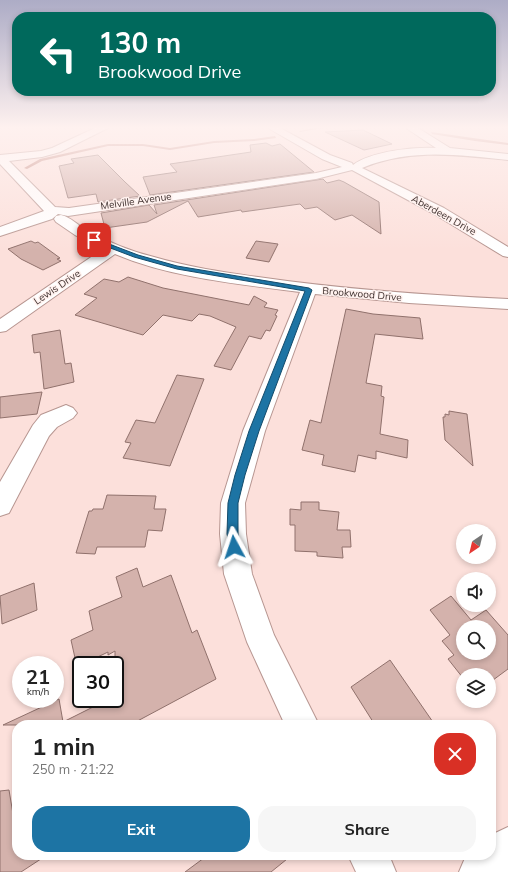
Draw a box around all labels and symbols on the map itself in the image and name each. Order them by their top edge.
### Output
street label: Melville Avenue [100,190,172,212]
street label: Aberdeen Drive [409,192,479,238]
pin [77,223,111,257]
street label: Lewis Drive [31,267,83,307]
street label: Brookwood Drive [322,284,402,304]
north arrow [456,524,496,564]
position arrow [213,526,255,568]
speed limit sign: 30 [72,656,124,708]

